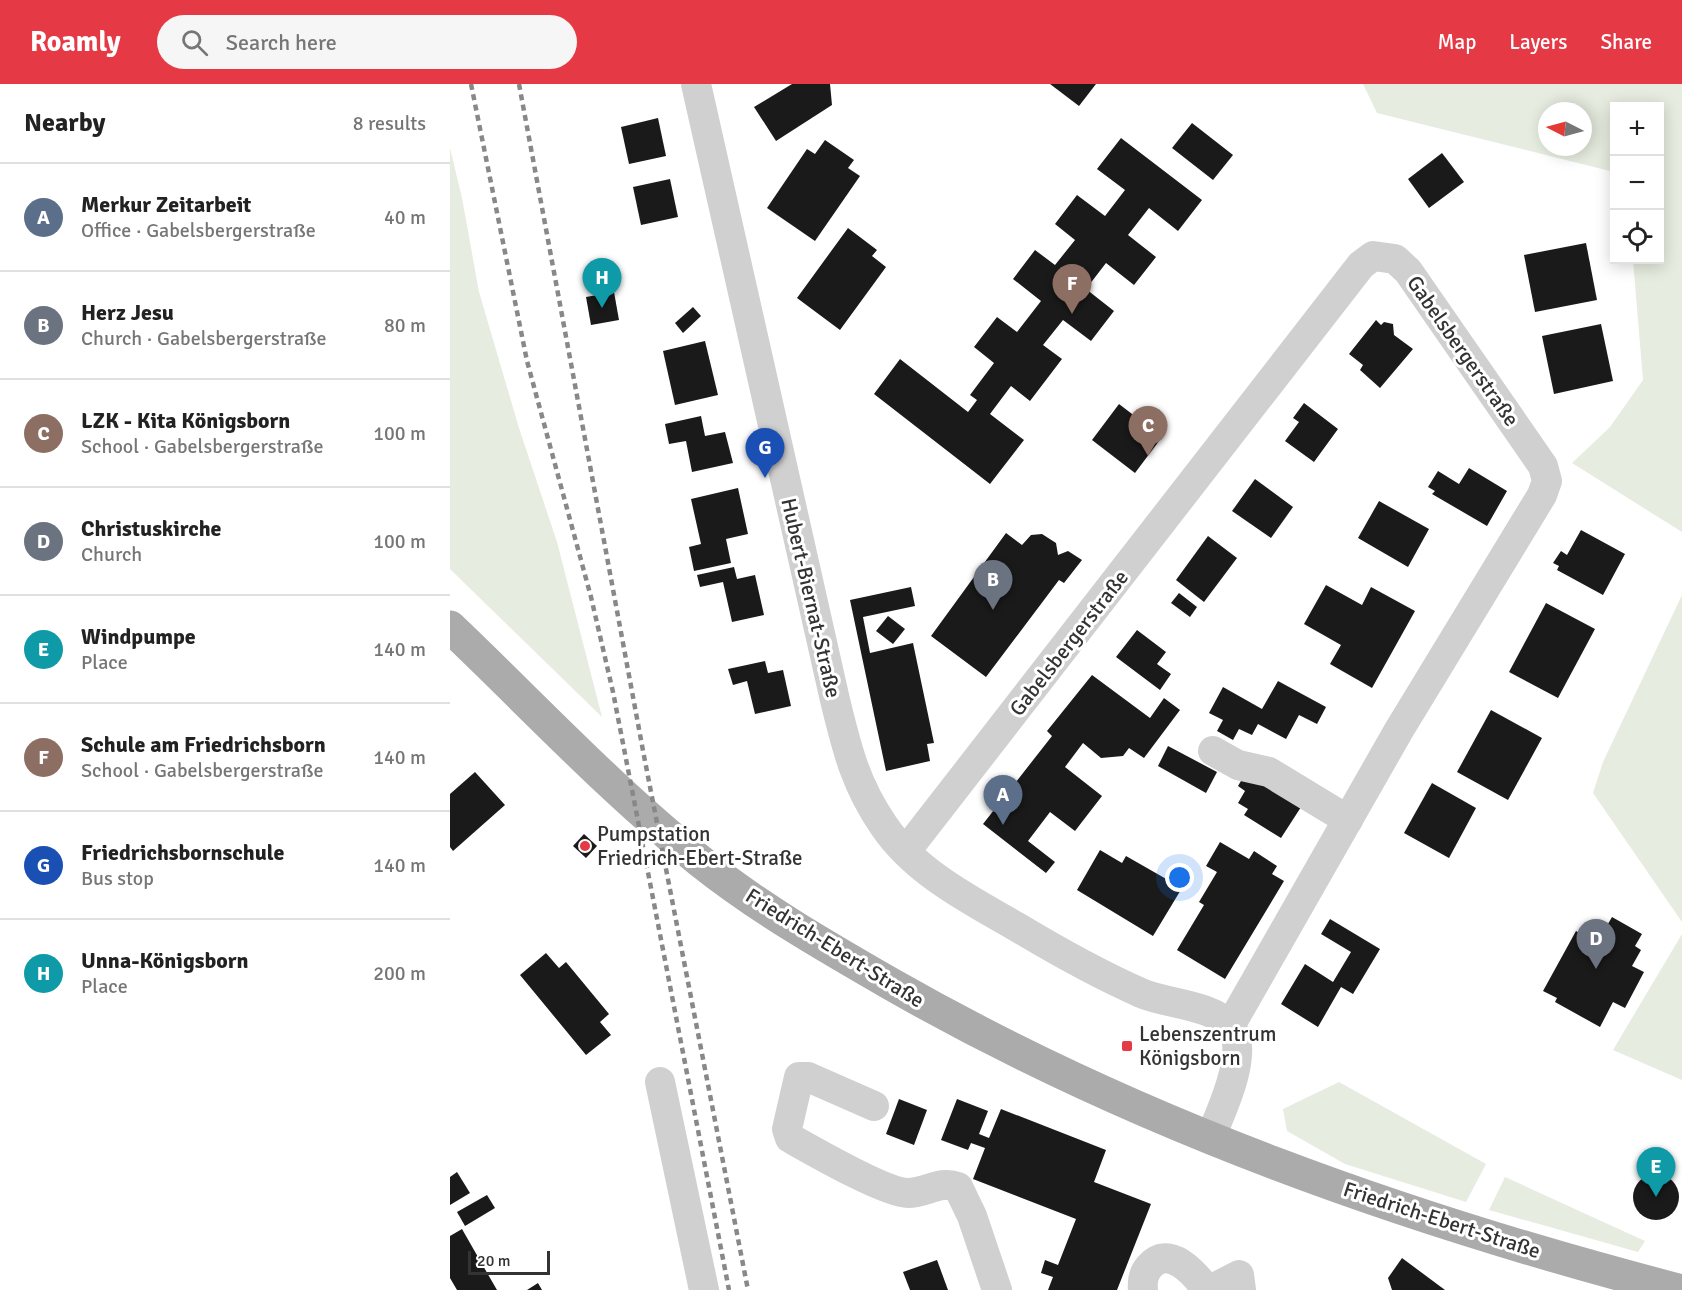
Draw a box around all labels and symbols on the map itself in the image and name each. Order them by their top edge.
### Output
north arrow [1538,102,1592,156]
pin: H [582,258,622,308]
pin: F [1052,264,1092,314]
street label: Gabelsbergerstraße [1401,271,1525,431]
pin: C [1128,406,1168,456]
pin: G [746,428,784,478]
street label: Hubert-Biernat-Straße [775,496,847,700]
pin: B [974,560,1012,610]
street label: Gabelsbergerstraße [1004,565,1134,721]
pin: A [984,776,1022,825]
place label: Pumpstation Friedrich-Ebert-Straße [597,821,803,871]
marker: Pumpstation Friedrich-Ebert-Straße [578,839,592,853]
your location [1165,863,1194,892]
street label: Friedrich-Ebert-Straße [741,882,929,1014]
pin: D [1576,920,1616,969]
place label: Lebenszentrum Königsborn [1139,1021,1277,1071]
marker: Lebenszentrum Königsborn [1120,1039,1134,1053]
pin: E [1636,1148,1676,1197]
street label: Friedrich-Ebert-Straße [1340,1176,1544,1264]
scale bar [468,1248,550,1276]

